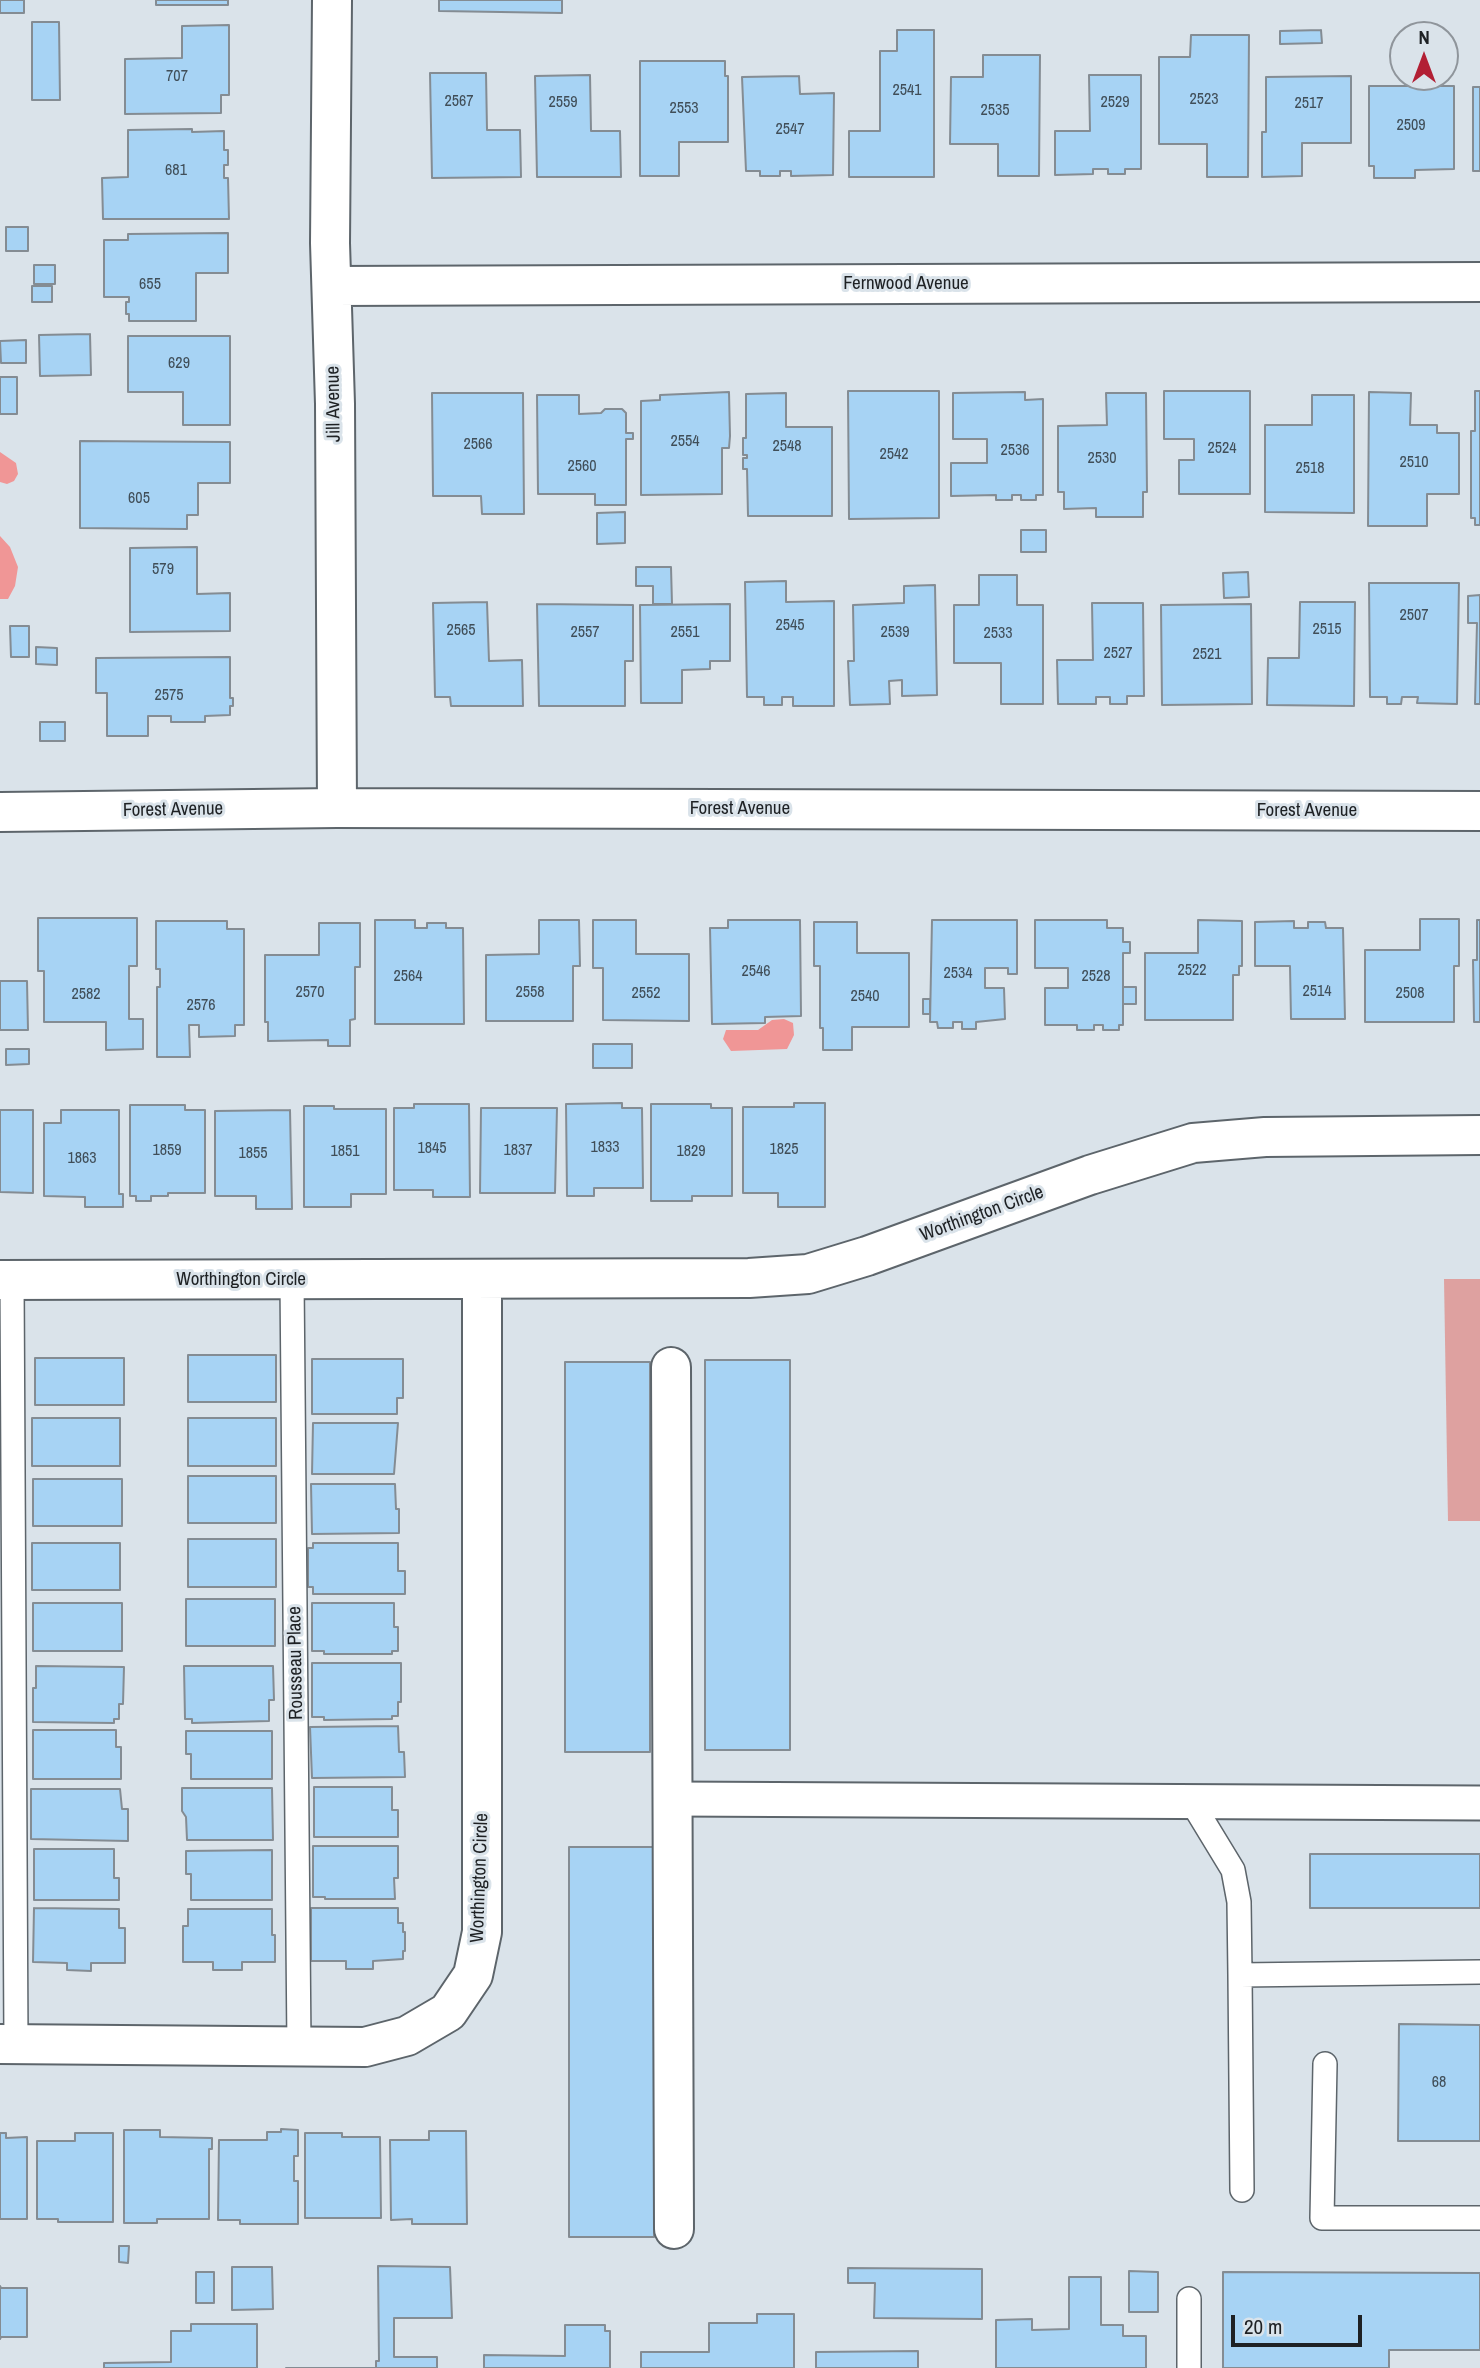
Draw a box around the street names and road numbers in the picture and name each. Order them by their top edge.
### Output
street label: Fernwood Avenue [843,273,969,295]
street label: Jill Avenue [322,366,346,442]
street label: Forest Avenue [123,798,223,822]
street label: Forest Avenue [690,798,790,820]
street label: Forest Avenue [1257,800,1357,822]
street label: Worthington Circle [917,1181,1047,1247]
street label: Worthington Circle [176,1269,306,1291]
street label: Rousseau Place [284,1606,308,1720]
street label: Worthington Circle [466,1813,494,1943]

